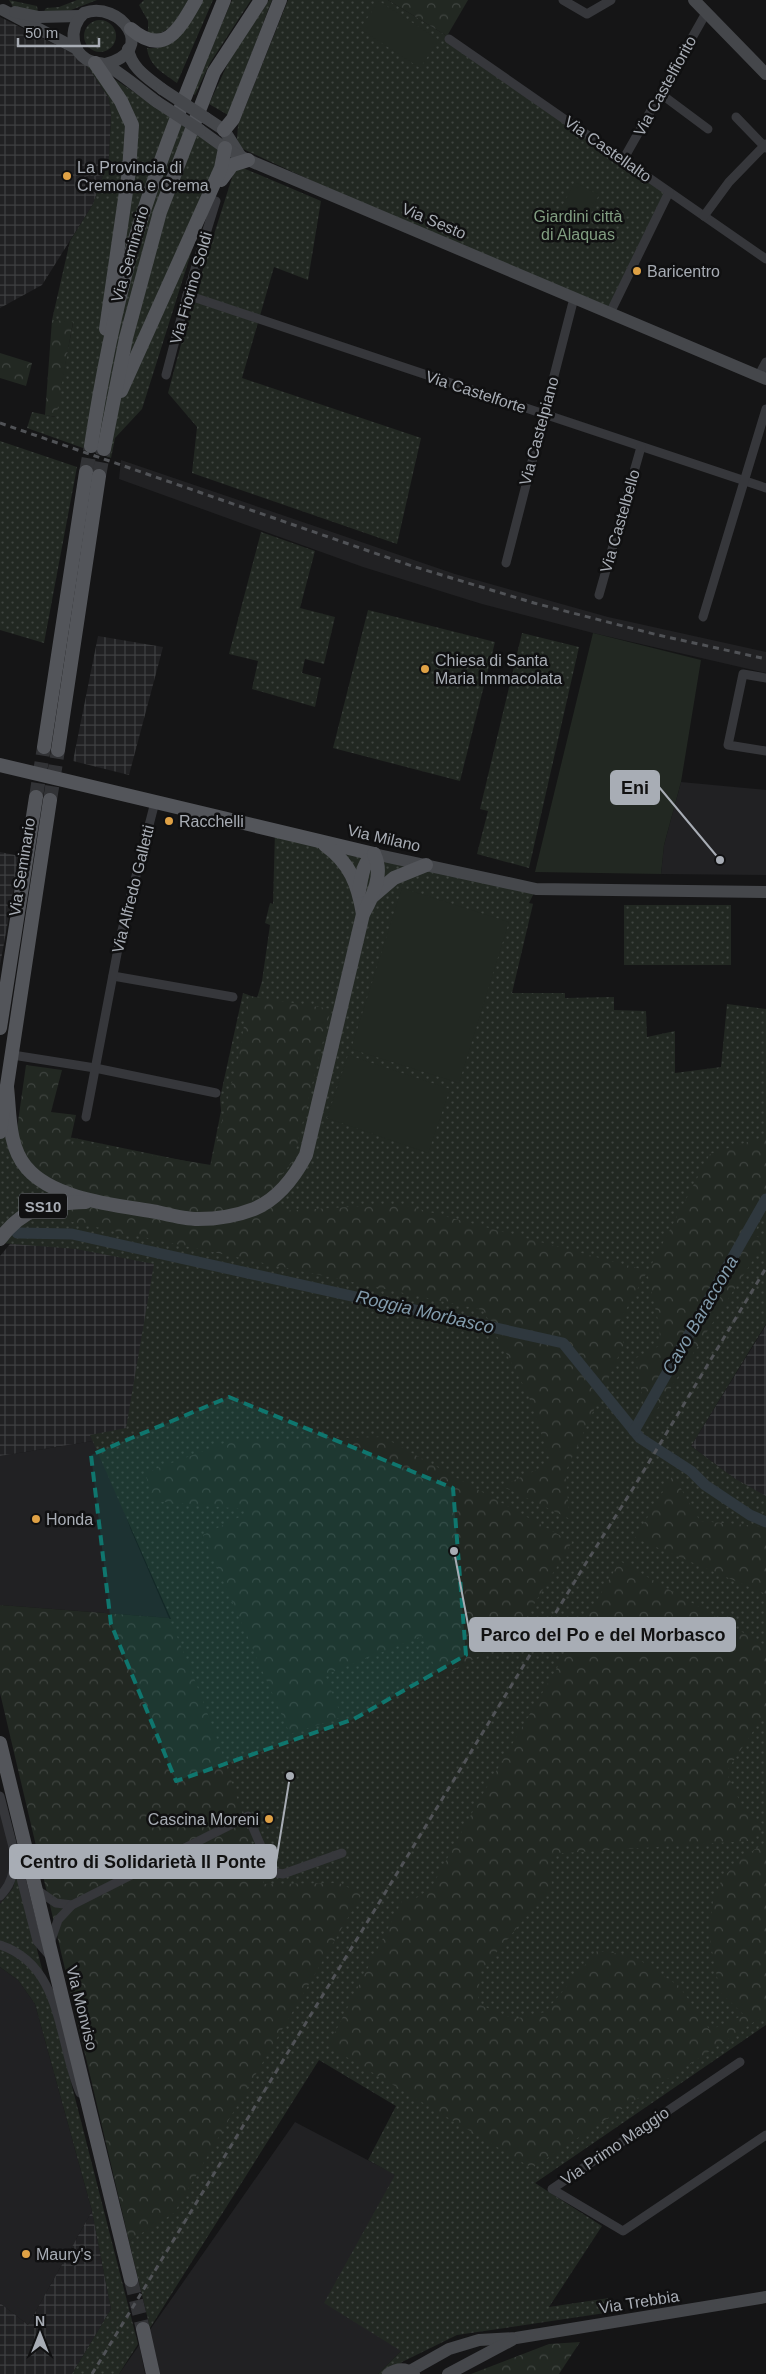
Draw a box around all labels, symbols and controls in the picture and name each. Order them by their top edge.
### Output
scale bar [18,15,99,47]
text: 50 m [25,24,58,41]
street label: Via Castelfiorito [630,33,700,139]
street label: Via Castellalto [561,113,655,185]
place label: La Provincia di Cremona e Crema [77,159,209,194]
marker: La Provincia di Cremona e Crema [61,170,73,182]
street label: Via Sesto [399,200,469,242]
street label: Via Seminario [108,204,152,304]
park label: Giardini città di Alaquas [534,208,623,243]
street label: Via Fiorino Soldi [167,230,215,346]
place label: Baricentro [647,263,720,280]
marker: Baricentro [631,265,643,277]
street label: Via Castelforte [424,368,528,416]
street label: Via Castelpiano [516,375,562,487]
street label: Via Castelbello [597,467,643,575]
place label: Chiesa di Santa Maria Immacolata [435,652,562,687]
marker: Chiesa di Santa Maria Immacolata [419,663,431,675]
callout: Eni [611,771,659,804]
text: Eni [621,778,649,798]
place label: Racchelli [179,813,244,830]
marker: Racchelli [163,815,175,827]
street label: Via Seminario [6,817,38,917]
street label: Via Milano [346,821,422,855]
street label: Via Alfredo Galletti [109,823,157,955]
road number: SS10 [19,1194,67,1218]
water label: Cavo Baraccona [658,1252,742,1378]
water label: Roggia Morbasco [354,1286,496,1338]
place label: Honda [46,1511,93,1528]
marker: Honda [30,1513,42,1525]
callout: Parco del Po e del Morbasco [470,1618,735,1651]
text: Parco del Po e del Morbasco [480,1625,726,1645]
place label: Cascina Moreni [148,1811,259,1828]
marker: Cascina Moreni [263,1813,275,1825]
callout: Centro di Solidarietà Il Ponte [10,1845,276,1878]
text: Centro di Solidarietà Il Ponte [20,1852,266,1872]
street label: Via Monviso [63,1964,101,2052]
street label: Via Primo Maggio [558,2104,672,2188]
place label: Maury's [36,2246,92,2263]
marker: Maury's [20,2248,32,2260]
street label: Via Trebbia [598,2287,680,2317]
north arrow [15,2309,65,2359]
text: N [35,2313,45,2329]

